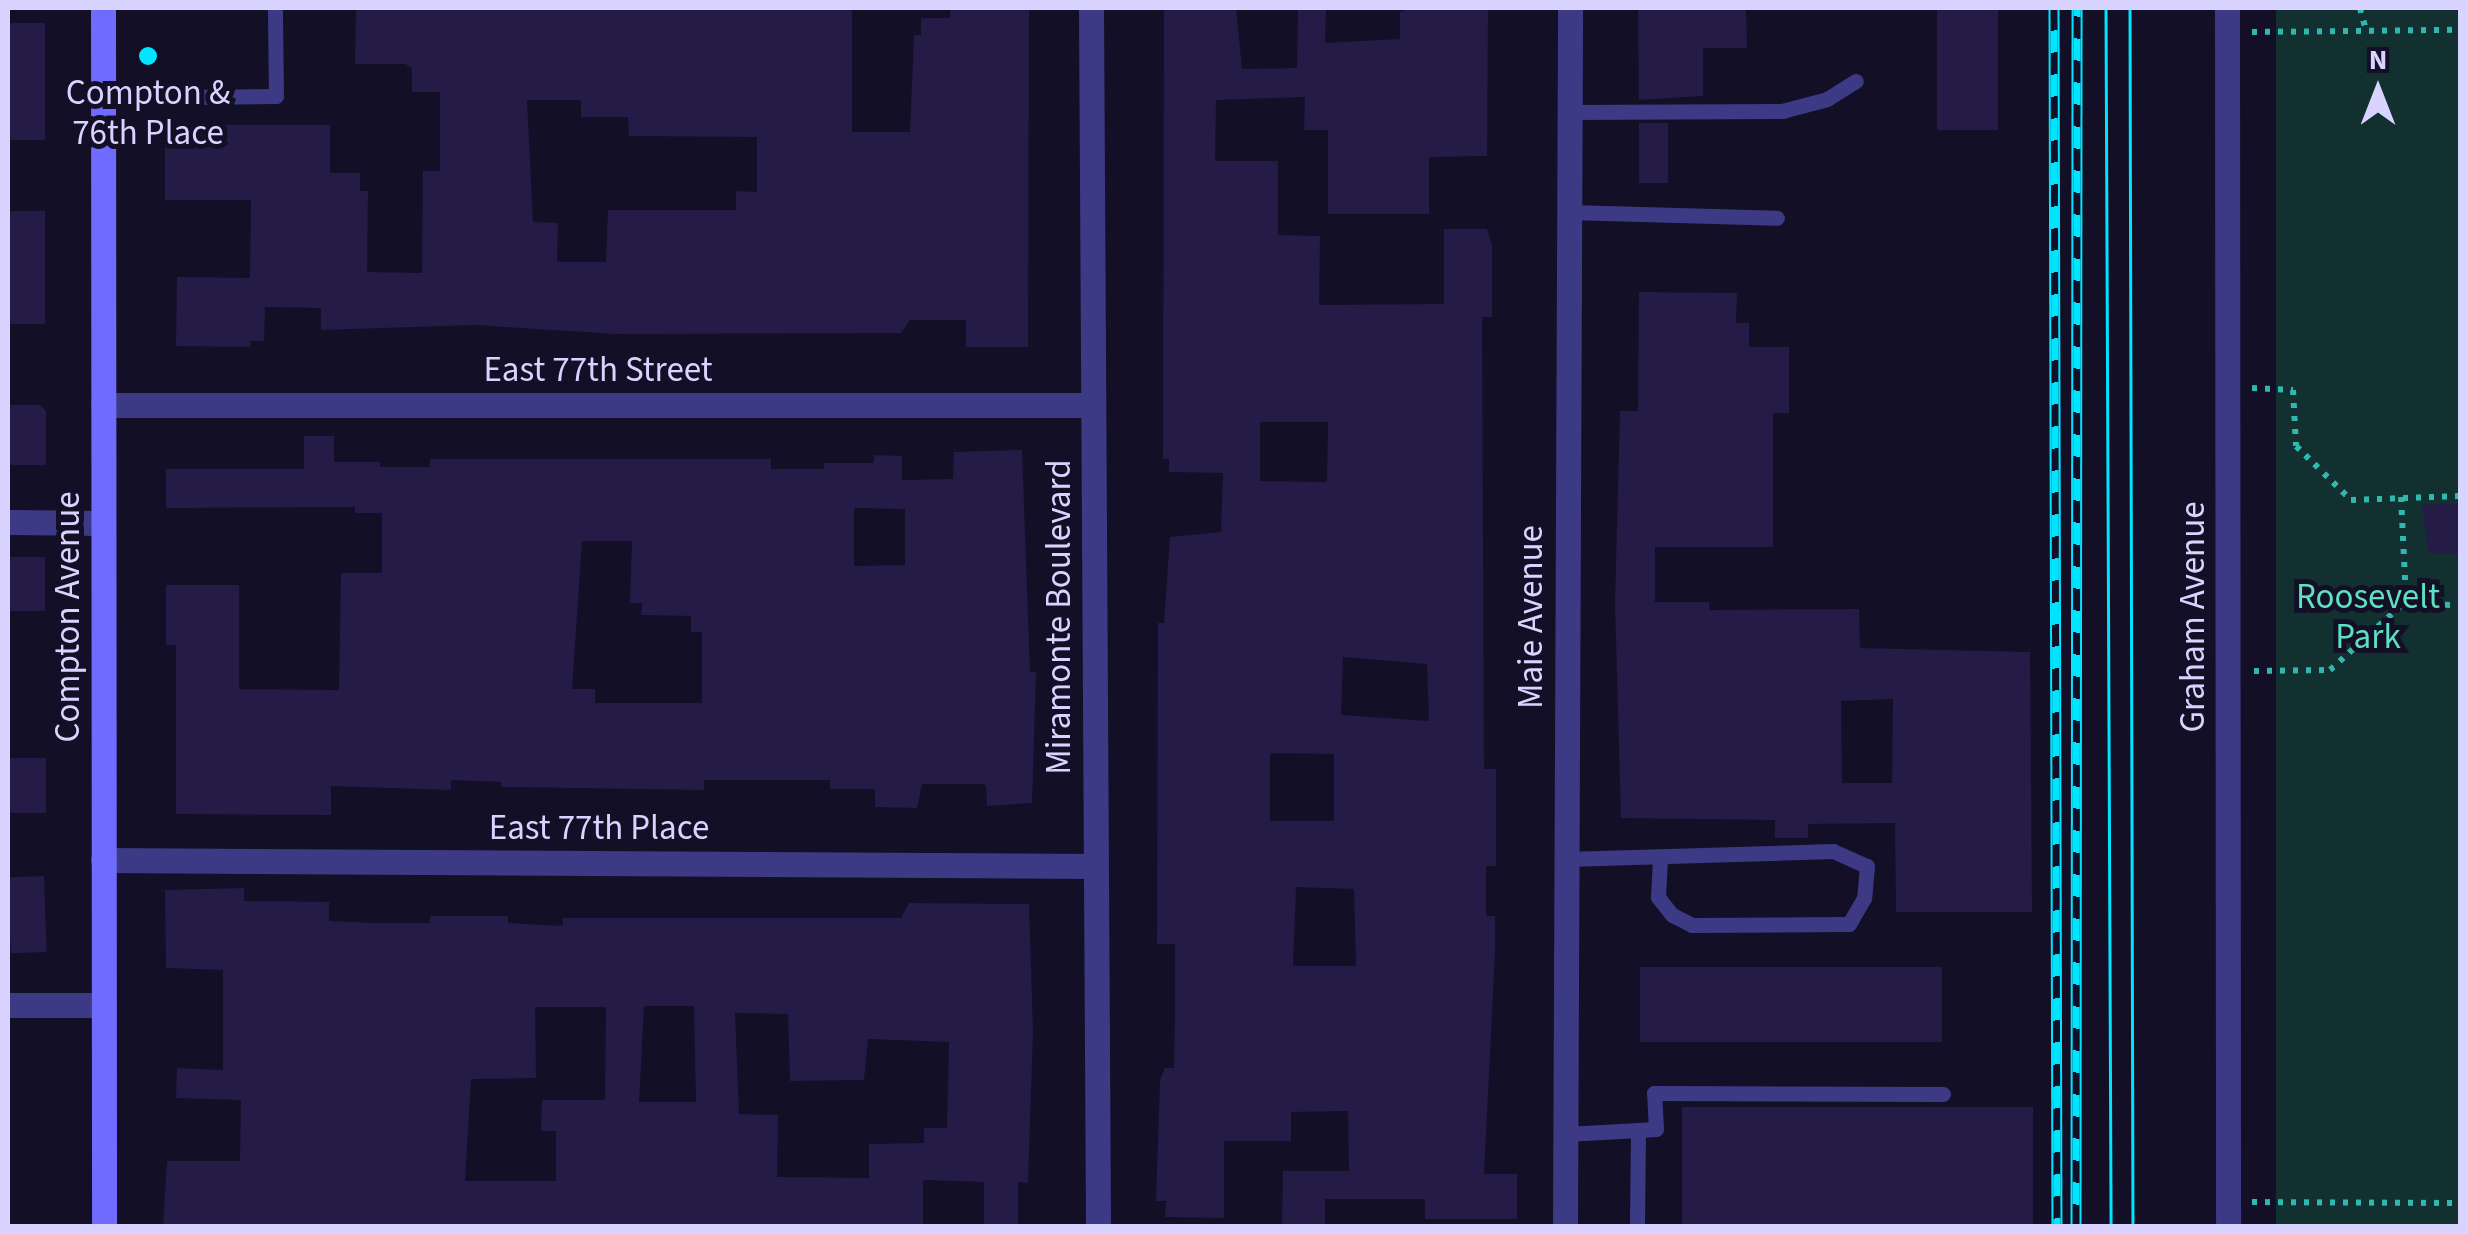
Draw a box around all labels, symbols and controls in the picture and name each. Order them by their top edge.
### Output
north arrow [2328,40,2428,140]
text: N [2369,40,2387,80]
marker: Compton & 76th Place [137,45,159,67]
place label: Compton & 76th Place [66,72,230,154]
street label: East 77th Street [483,349,713,391]
street label: Miramonte Boulevard [1038,459,1080,775]
street label: Compton Avenue [47,491,89,743]
street label: Graham Avenue [2172,501,2214,733]
street label: Maie Avenue [1510,525,1552,709]
park label: Roosevelt Park [2296,576,2440,658]
street label: East 77th Place [489,807,709,849]

